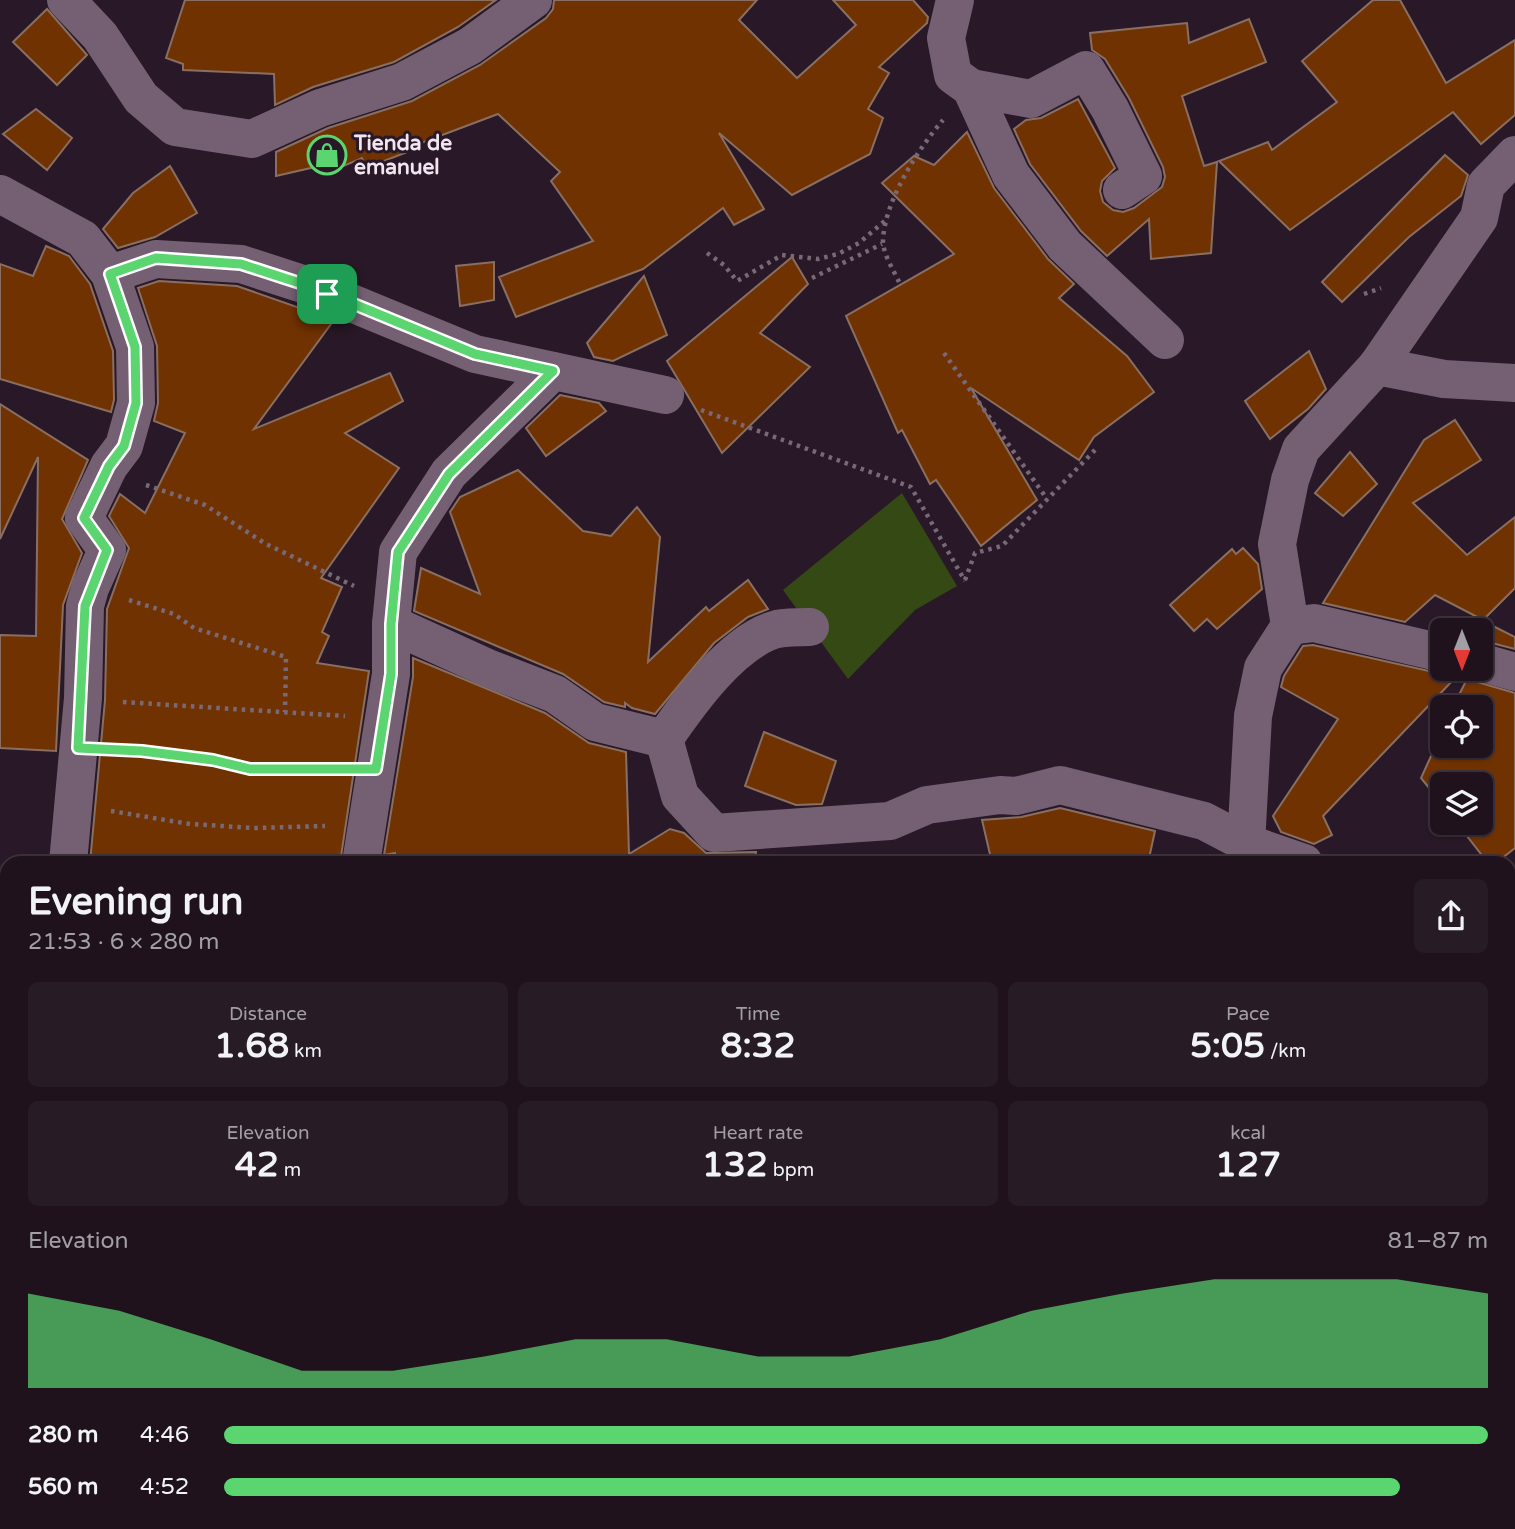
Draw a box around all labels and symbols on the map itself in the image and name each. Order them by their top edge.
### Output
place label: Tienda de emanuel [353,131,452,180]
shop icon: Tienda de emanuel [306,134,348,176]
pin [297,264,357,324]
north arrow [1430,618,1493,681]

